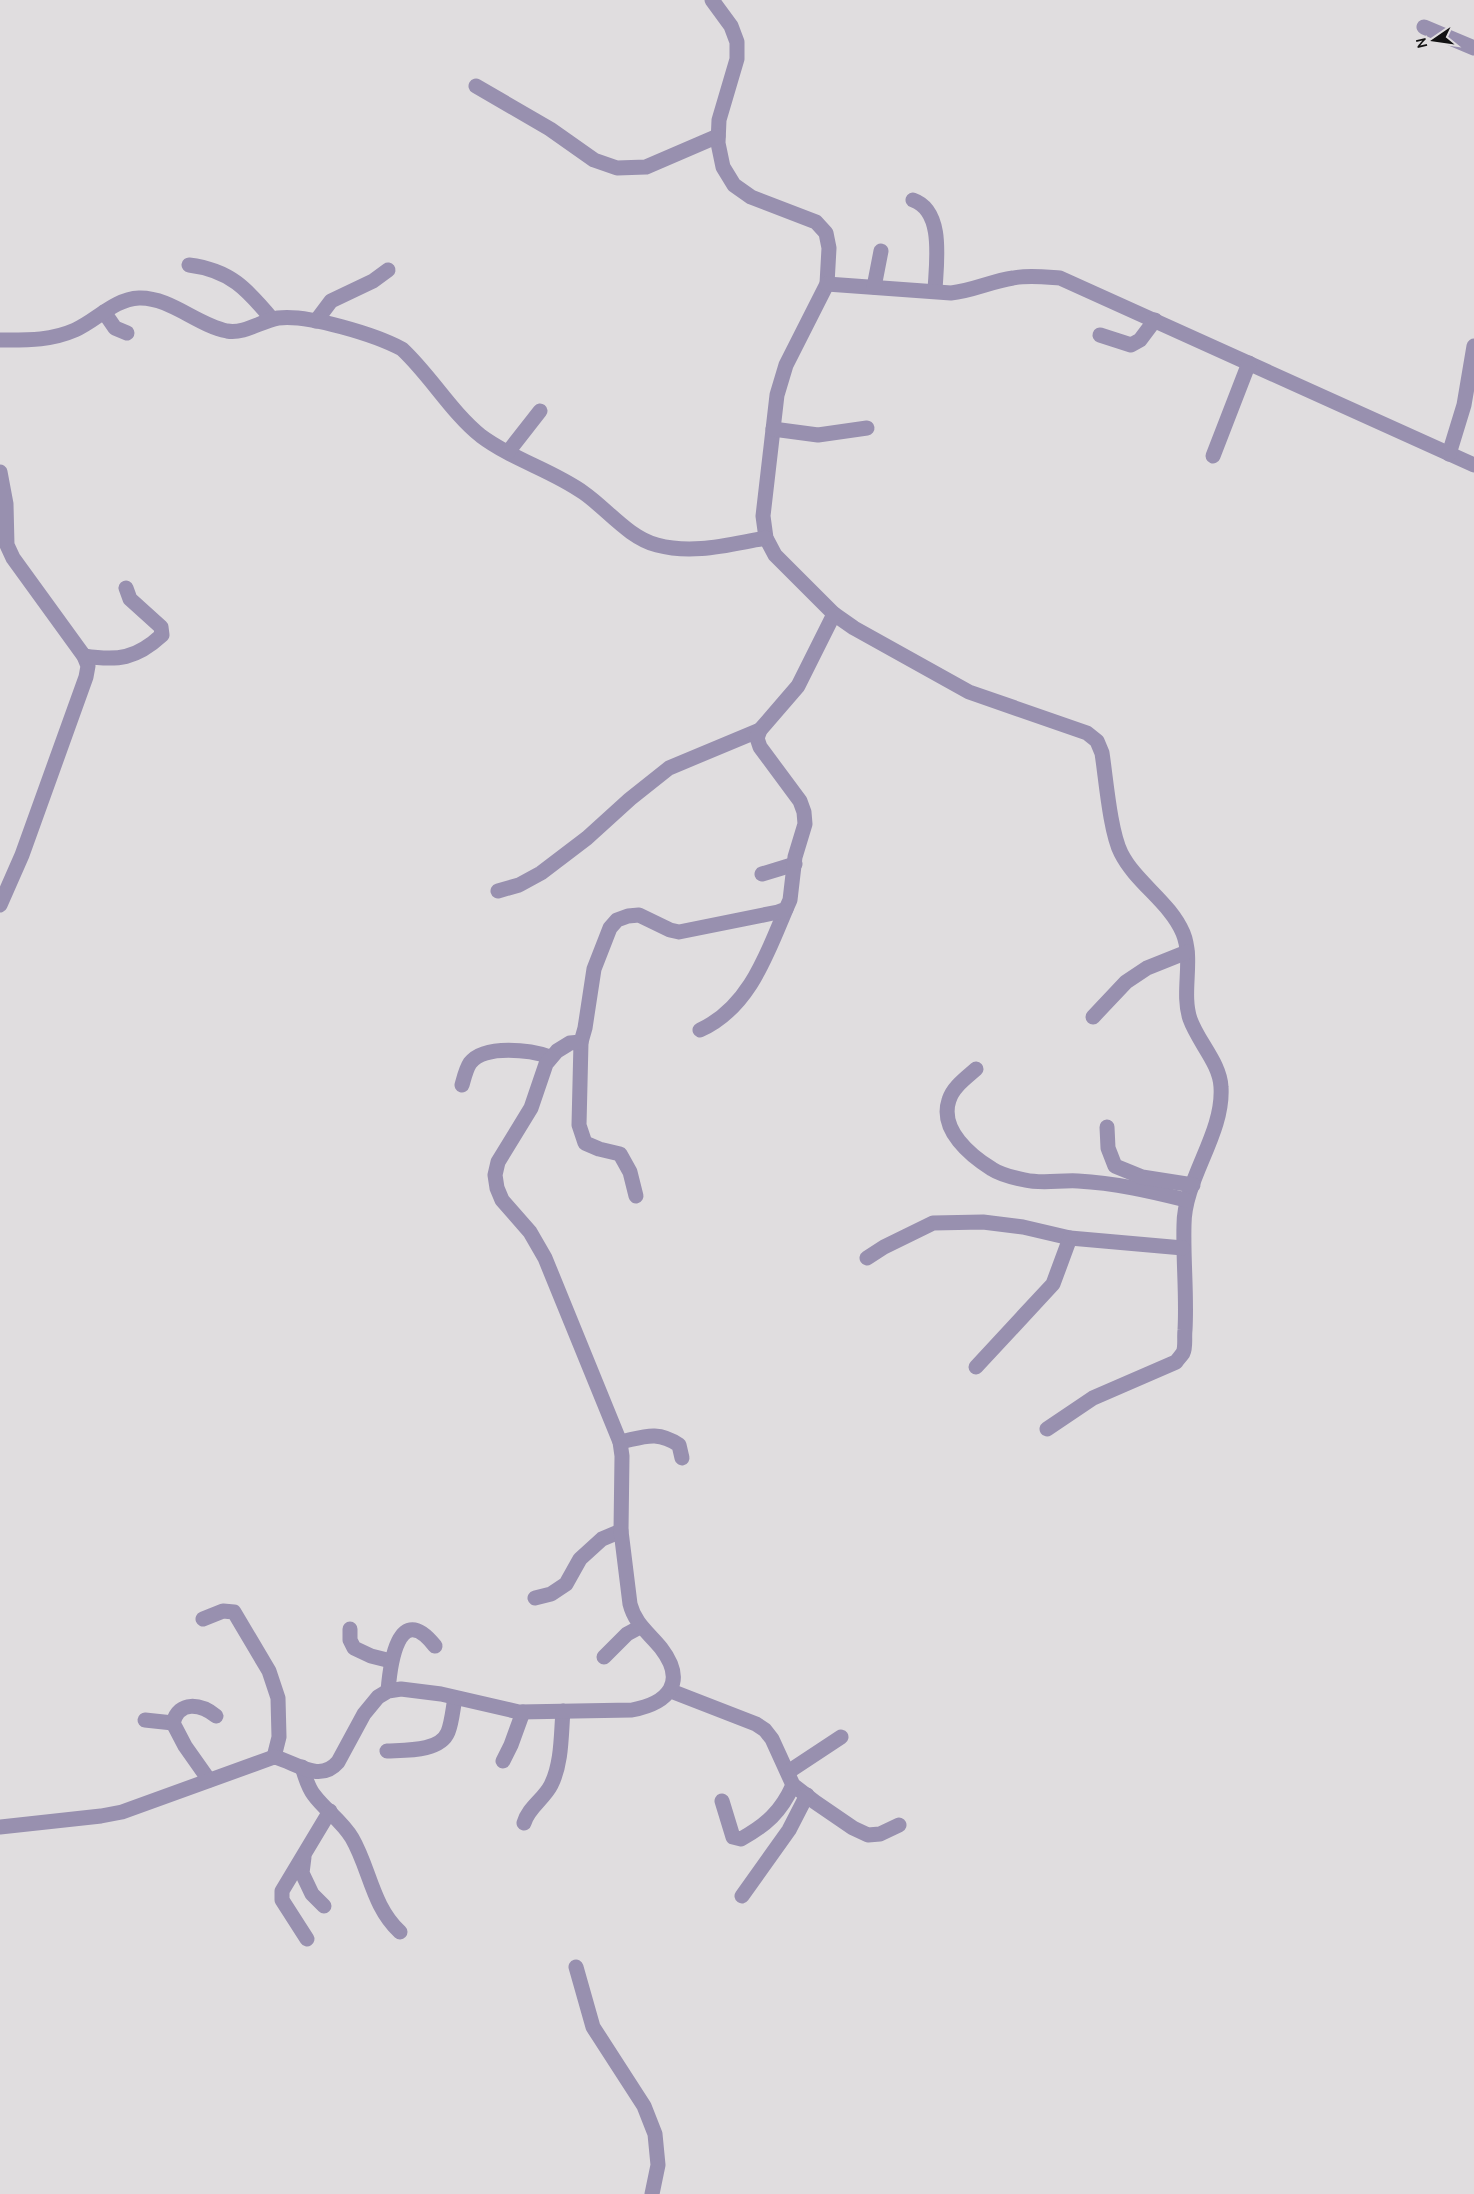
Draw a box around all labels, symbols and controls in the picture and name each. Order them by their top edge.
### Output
north arrow [1409,15,1459,65]
text: N [1412,36,1430,50]

